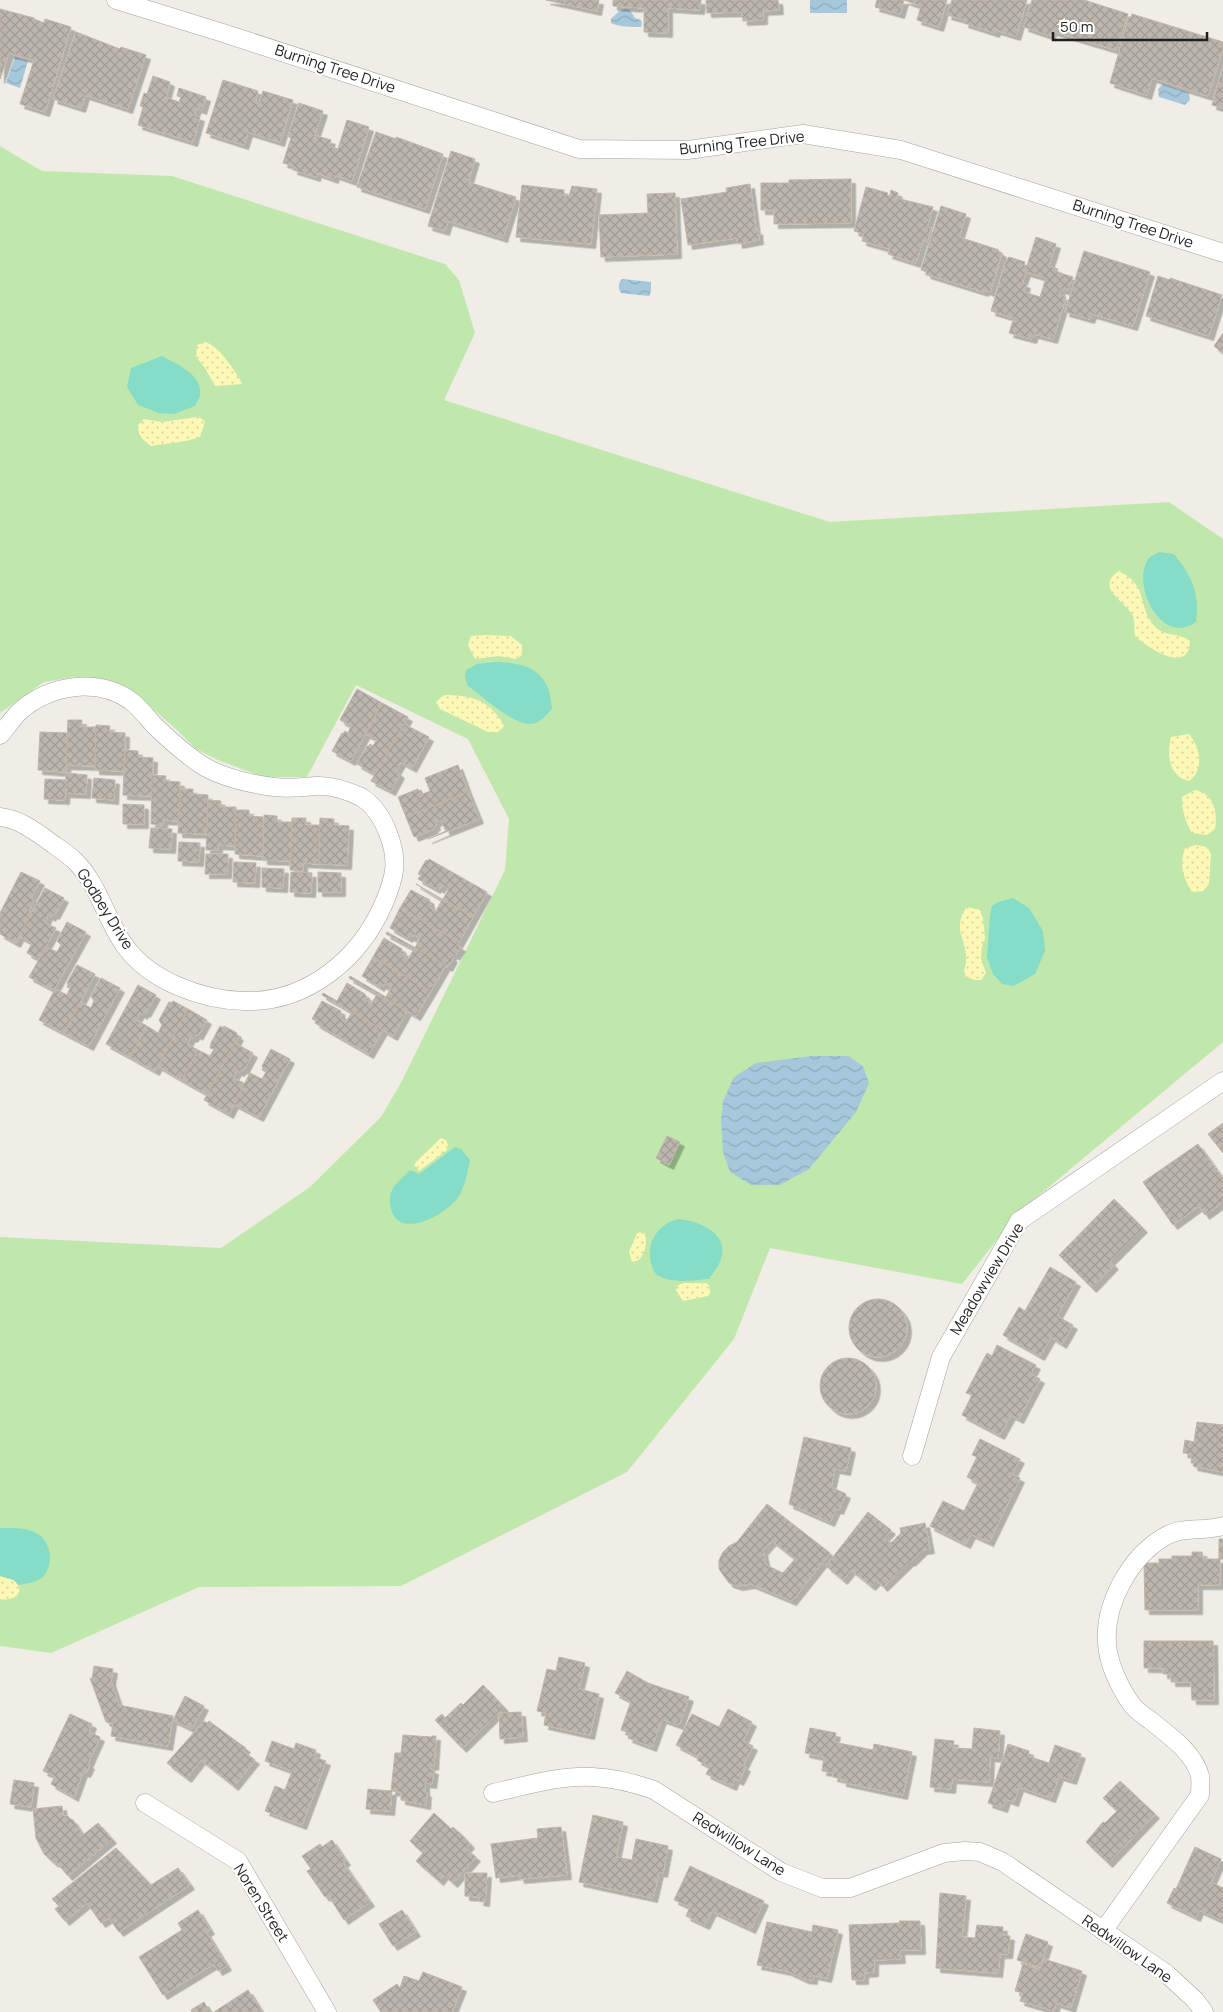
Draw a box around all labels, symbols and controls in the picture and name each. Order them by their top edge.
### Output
scale bar [1053,10,1207,42]
text: 50 m [1060,16,1094,37]
street label: Burning Tree Drive [272,39,398,98]
street label: Burning Tree Drive [678,125,806,160]
street label: Burning Tree Drive [1070,194,1196,253]
street label: Godbey Drive [72,864,139,953]
street label: Meadowview Drive [945,1218,1029,1339]
street label: Redwillow Lane [689,1807,790,1881]
street label: Noren Street [229,1859,294,1946]
street label: Redwillow Lane [1078,1910,1177,1988]

